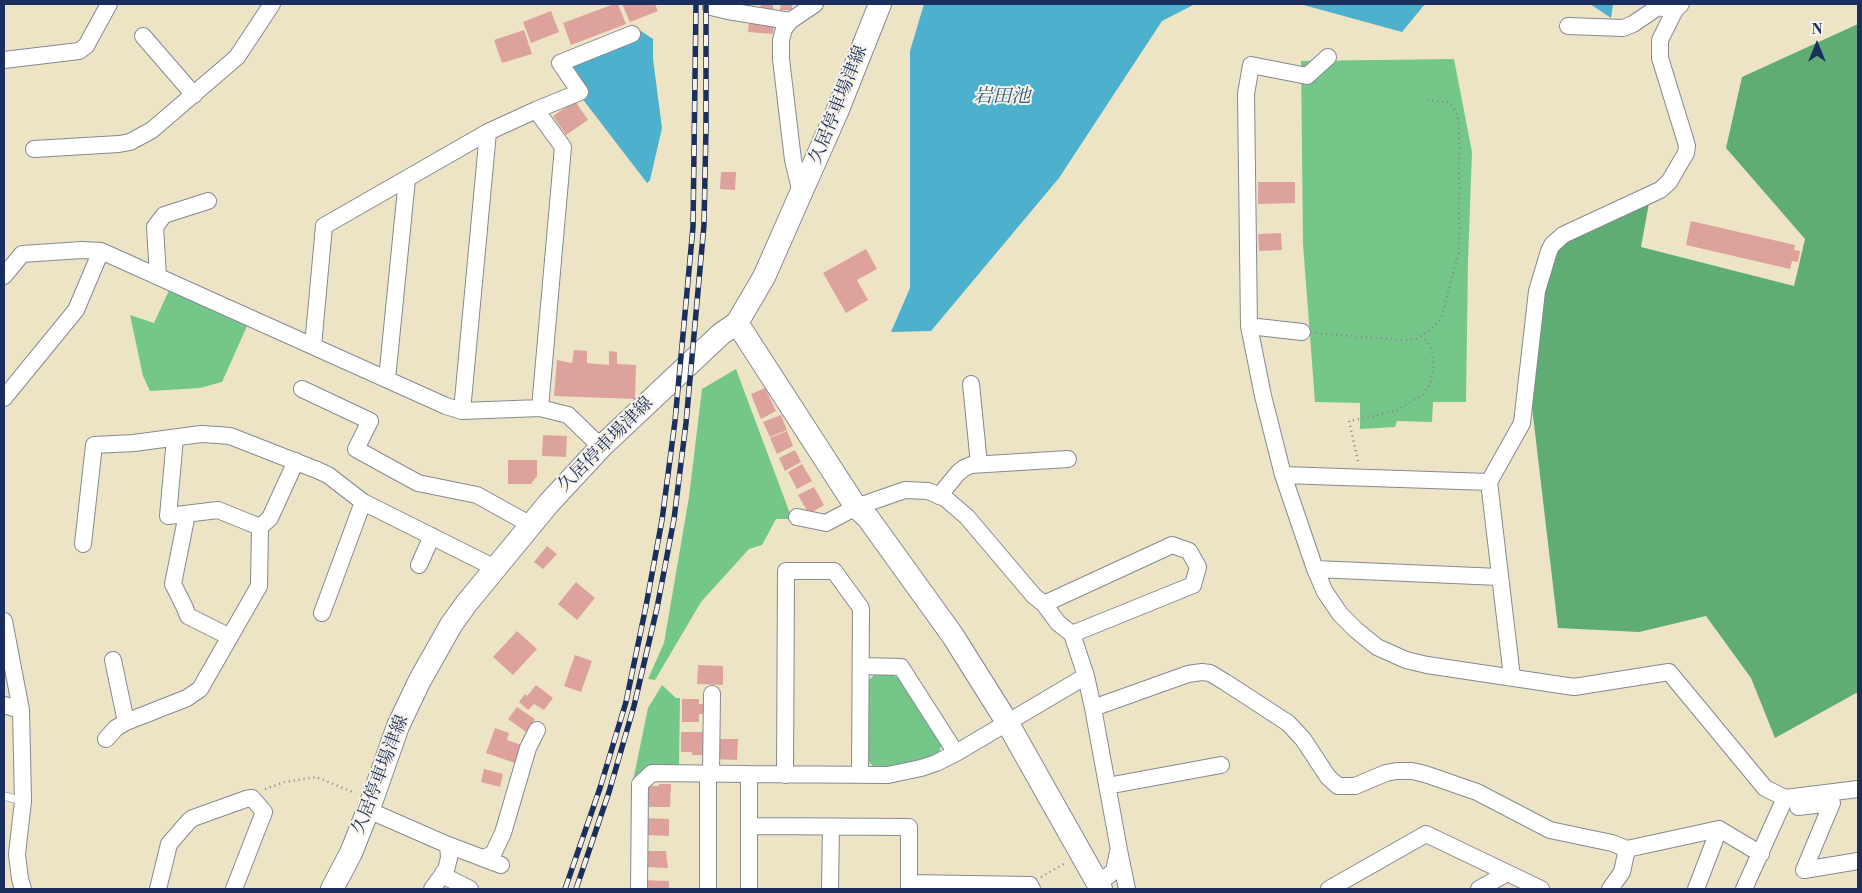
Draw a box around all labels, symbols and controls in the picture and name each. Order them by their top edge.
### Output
north arrow [1792,20,1842,70]
text: N [1811,21,1823,39]
street label: 久居停車場津線 [805,43,873,167]
water label: 岩田池 [974,86,1030,108]
street label: 久居停車場津線 [554,393,658,497]
street label: 久居停車場津線 [348,712,414,838]

